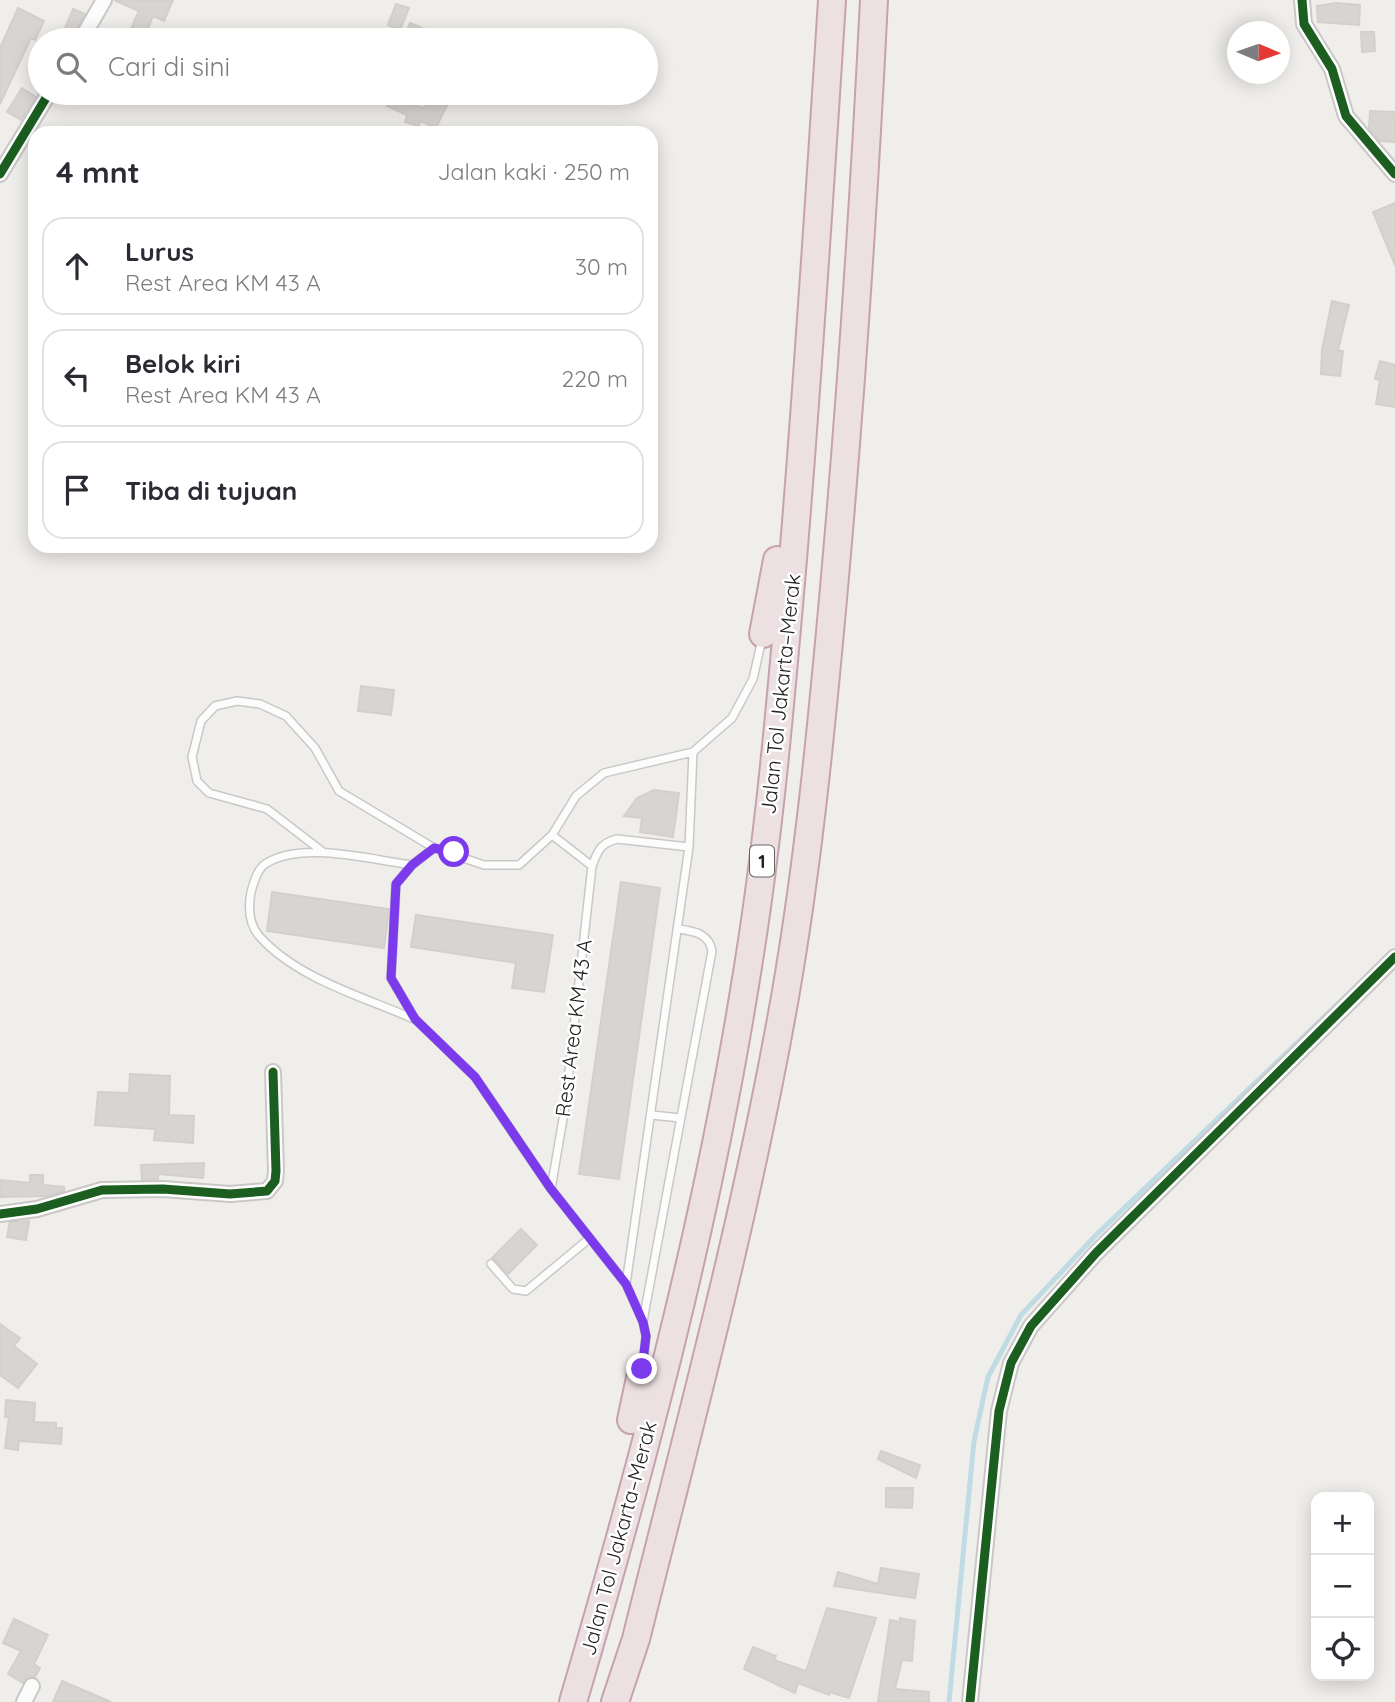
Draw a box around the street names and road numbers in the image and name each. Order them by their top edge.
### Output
street label: Jalan Tol Jakarta–Merak [754,572,806,816]
road number: 1 [750,846,774,876]
street label: Rest Area KM 43 A [549,938,597,1118]
street label: Jalan Tol Jakarta–Merak [574,1418,662,1658]

